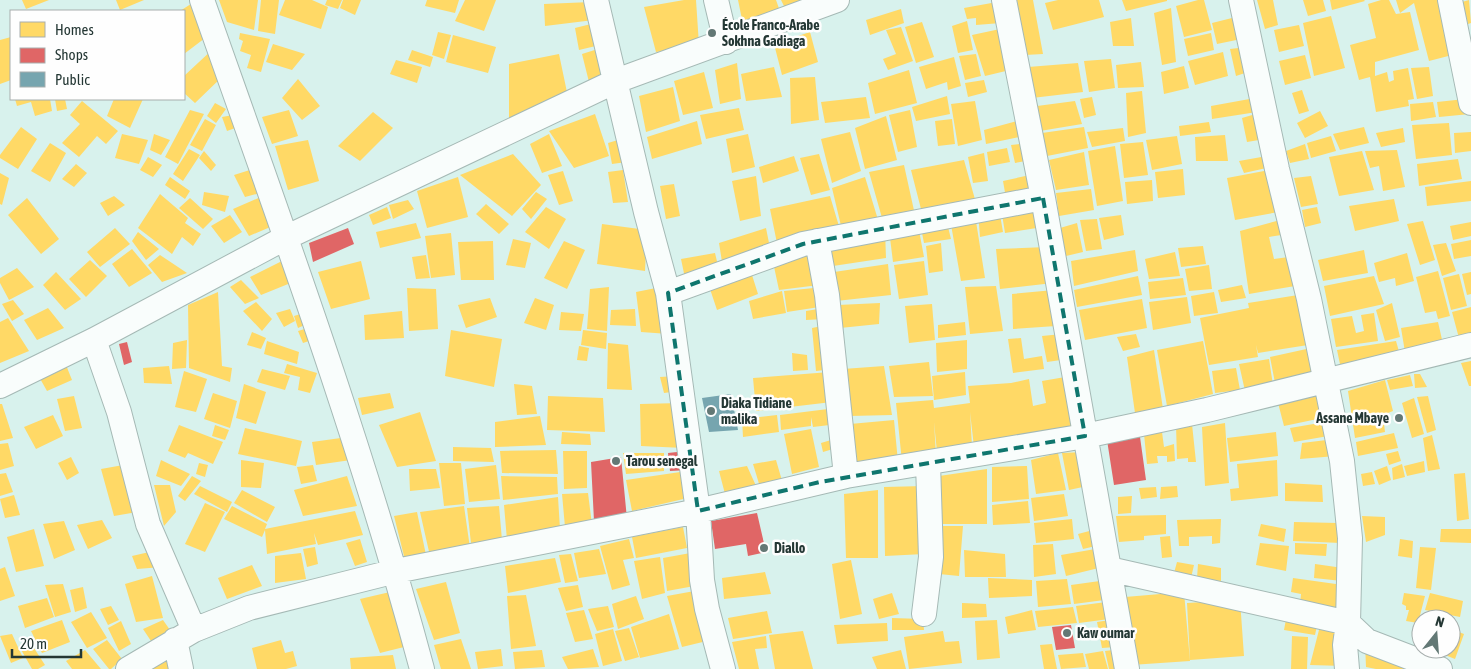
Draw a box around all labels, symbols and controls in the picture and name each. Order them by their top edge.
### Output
legend [10,10,185,100]
place label: École Franco-Arabe Sokhna Gadiaga [722,17,820,49]
text: Homes [55,21,94,38]
marker: École Franco-Arabe Sokhna Gadiaga [706,27,718,39]
text: Shops [55,46,88,63]
text: Public [55,71,90,88]
place label: Diaka Tidiane malika [721,395,792,427]
marker: Diaka Tidiane malika [705,405,717,417]
place label: Assane Mbaye [1315,410,1389,426]
marker: Assane Mbaye [1393,412,1405,424]
place label: Tarou senegal [626,453,698,469]
marker: Tarou senegal [610,455,622,467]
place label: Diallo [774,540,806,556]
marker: Diallo [758,542,770,554]
north arrow [1411,609,1461,659]
text: N [1434,613,1446,630]
place label: Kaw oumar [1077,625,1135,641]
scale bar [12,626,81,658]
marker: Kaw oumar [1061,627,1073,639]
text: 20 m [20,635,47,652]

